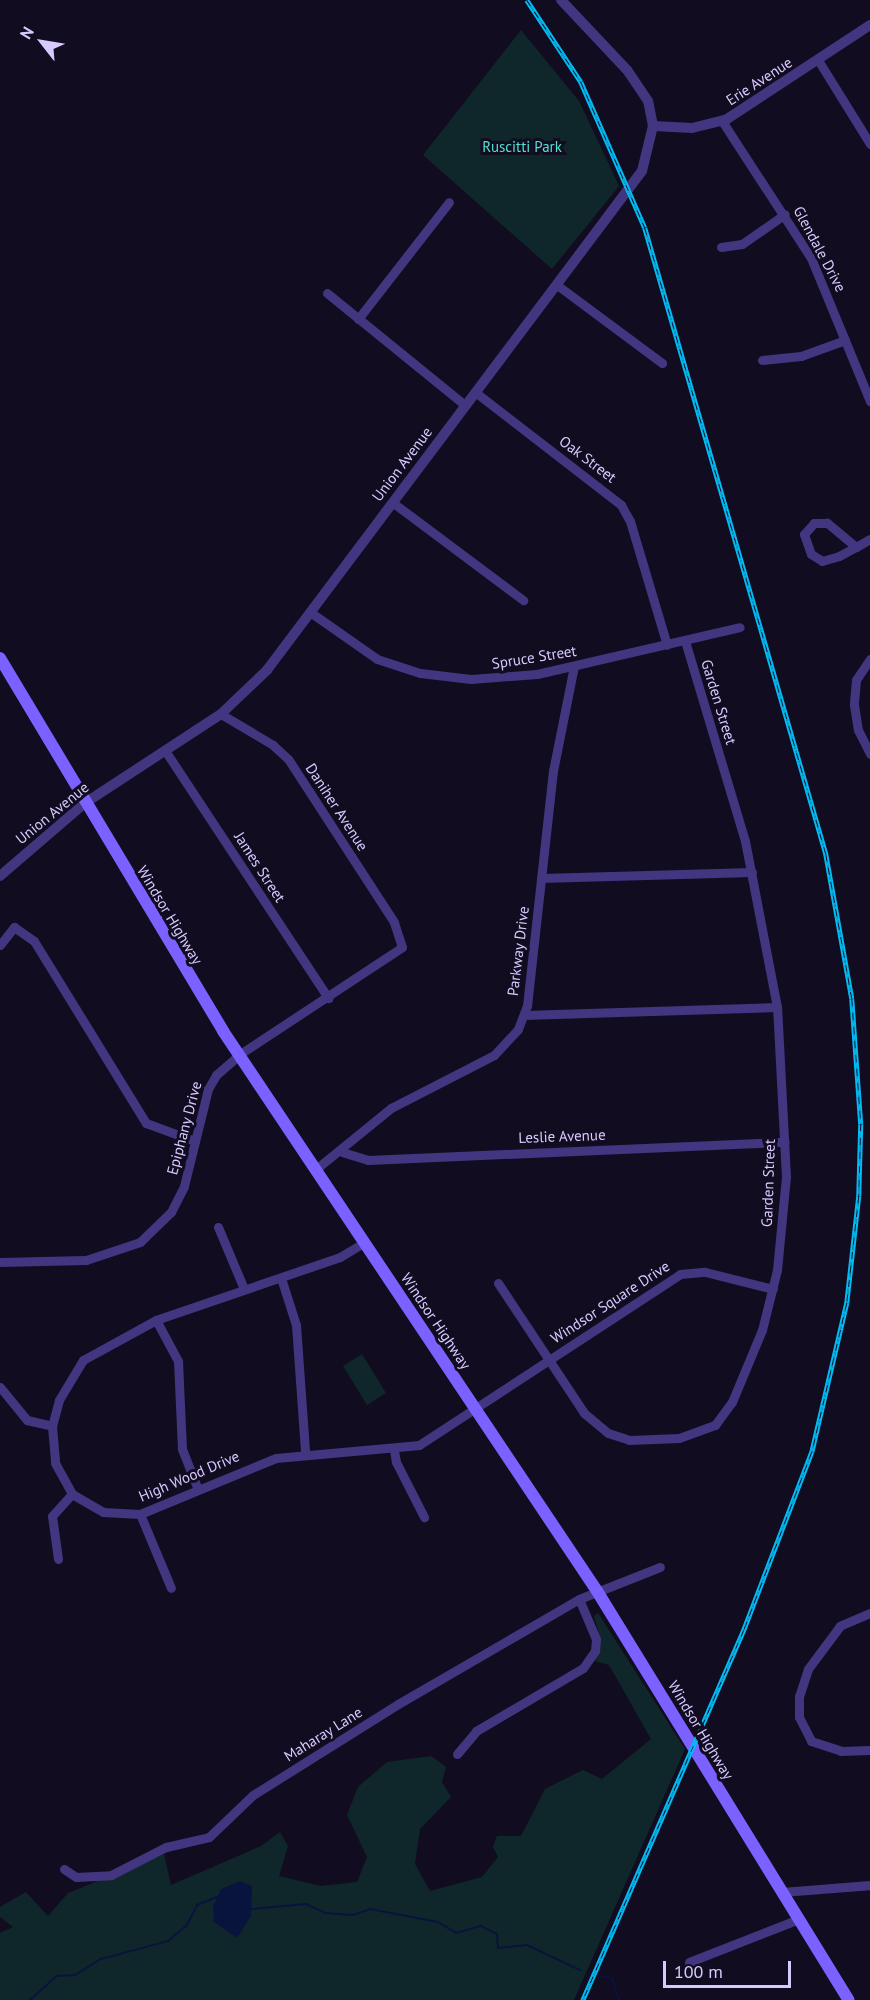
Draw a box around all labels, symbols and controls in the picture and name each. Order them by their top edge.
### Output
north arrow [12,12,72,72]
text: N [15,23,38,42]
street label: Erie Avenue [722,53,796,109]
park label: Ruscitti Park [482,138,562,156]
street label: Glendale Drive [790,203,850,295]
street label: Union Avenue [368,423,436,505]
street label: Oak Street [556,432,620,486]
street label: Spruce Street [490,641,578,673]
street label: Garden Street [698,657,740,747]
street label: Daniher Avenue [302,760,372,854]
street label: Union Avenue [12,778,92,848]
street label: James Street [231,828,289,906]
street label: Windsor Highway [133,862,207,968]
street label: Parkway Drive [504,905,532,997]
street label: Epiphany Drive [163,1079,205,1177]
street label: Leslie Avenue [518,1125,606,1147]
street label: Garden Street [757,1139,779,1227]
street label: Windsor Square Drive [547,1257,673,1347]
street label: Windsor Highway [397,1270,475,1372]
street label: High Wood Drive [136,1447,242,1505]
street label: Windsor Highway [664,1677,738,1783]
street label: Maharay Lane [280,1703,366,1765]
scale bar [666,1949,794,1987]
text: 100 m [674,1960,723,1983]

